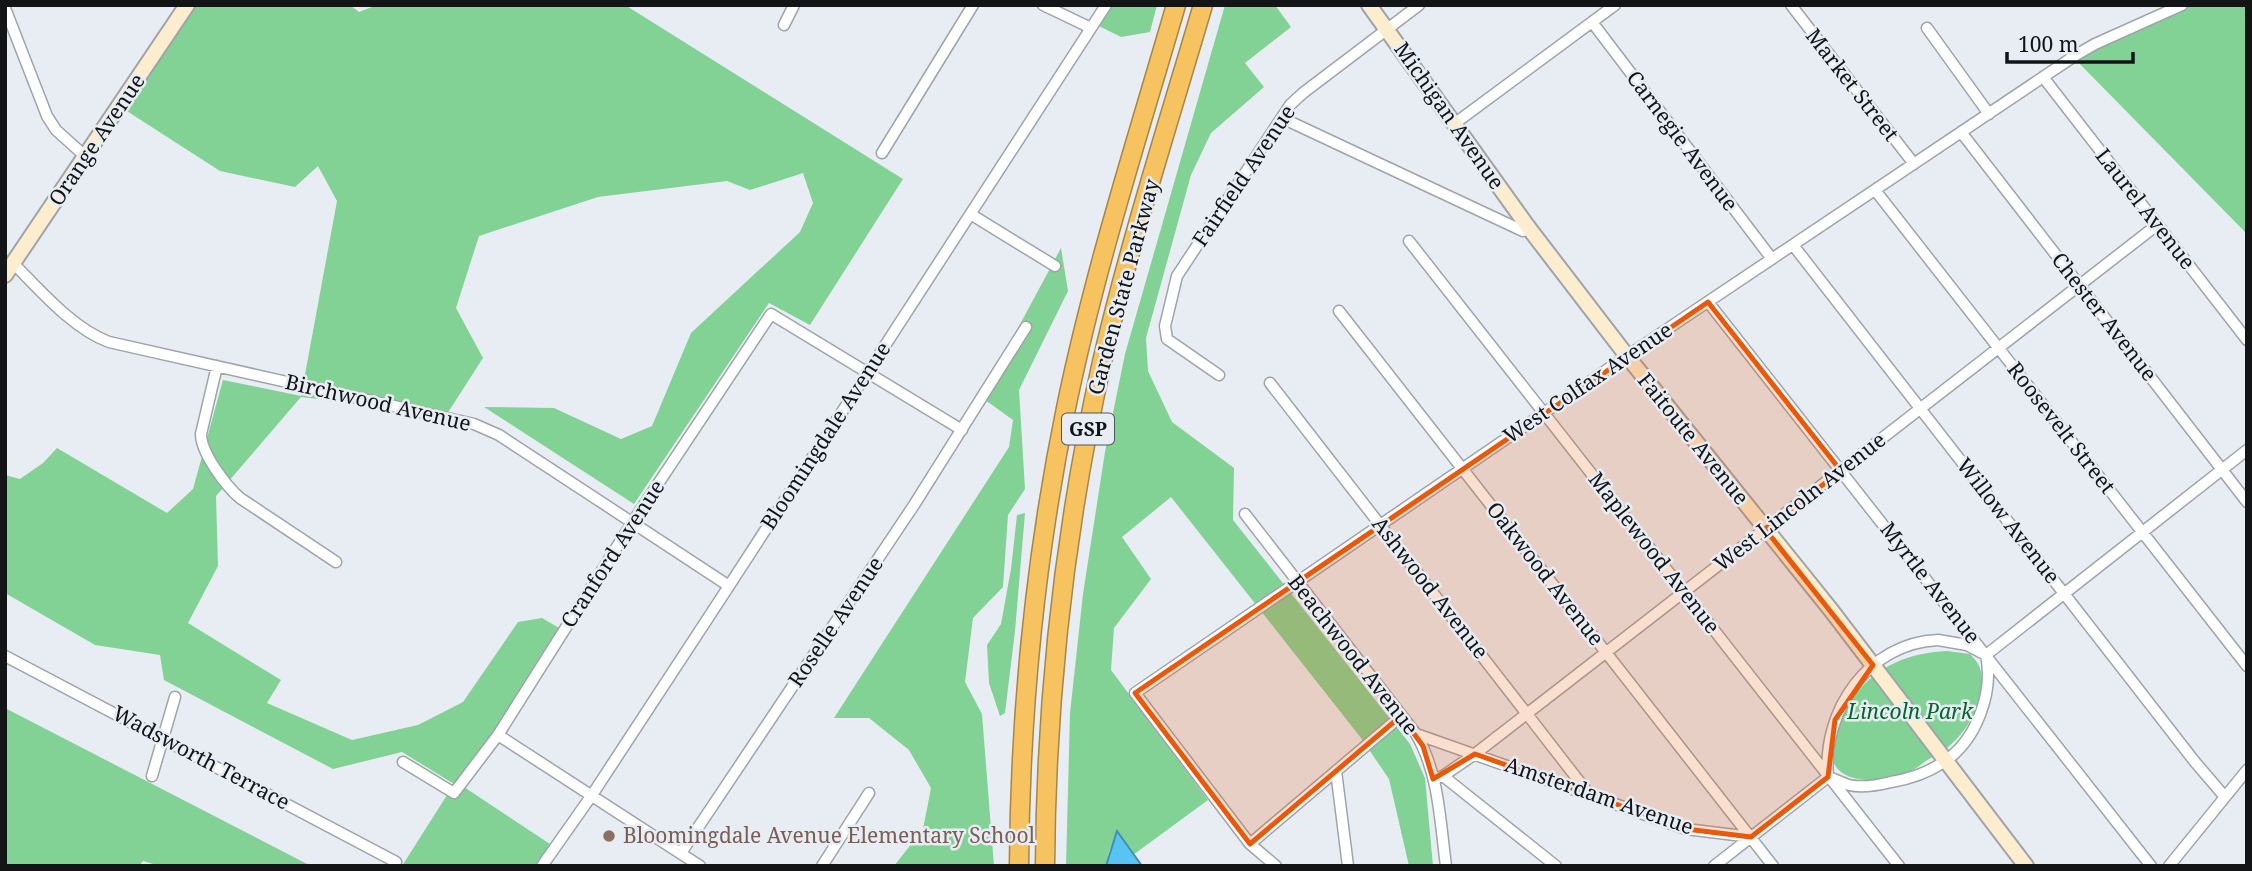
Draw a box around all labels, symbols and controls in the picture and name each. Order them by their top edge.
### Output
scale bar [2007,21,2133,65]
street label: Market Street [1800,22,1906,147]
text: 100 m [2018,30,2079,58]
street label: Michigan Avenue [1388,36,1511,195]
street label: Carnegie Avenue [1621,64,1745,216]
street label: Orange Avenue [42,68,151,211]
street label: Fairfield Avenue [1185,99,1301,252]
street label: Laurel Avenue [2090,142,2202,275]
street label: Garden State Parkway [1081,175,1165,398]
street label: Chester Avenue [2046,246,2164,386]
street label: West Colfax Avenue [1498,315,1677,449]
street label: Bloomingdale Avenue [754,336,897,535]
street label: Roosevelt Street [2001,356,2122,499]
street label: Birchwood Avenue [283,367,474,437]
street label: Faitoute Avenue [1632,367,1756,510]
road number: GSP [1062,414,1114,444]
street label: West Lincoln Avenue [1708,425,1891,577]
street label: Willow Avenue [1951,452,2067,589]
street label: Maplewood Avenue [1583,466,1727,639]
street label: Cranford Avenue [554,474,670,633]
street label: Oakwood Avenue [1481,496,1611,651]
street label: Ashwood Avenue [1366,510,1495,664]
street label: Myrtle Avenue [1874,516,1987,649]
street label: Roselle Avenue [781,551,889,692]
street label: Beachwood Avenue [1282,568,1425,740]
park label: Lincoln Park [1846,697,1974,725]
street label: Wadsworth Terrace [108,699,295,816]
street label: Amsterdam Avenue [1501,750,1697,840]
place label: Bloomingdale Avenue Elementary School [623,821,1036,849]
marker: Bloomingdale Avenue Elementary School [601,828,617,844]

